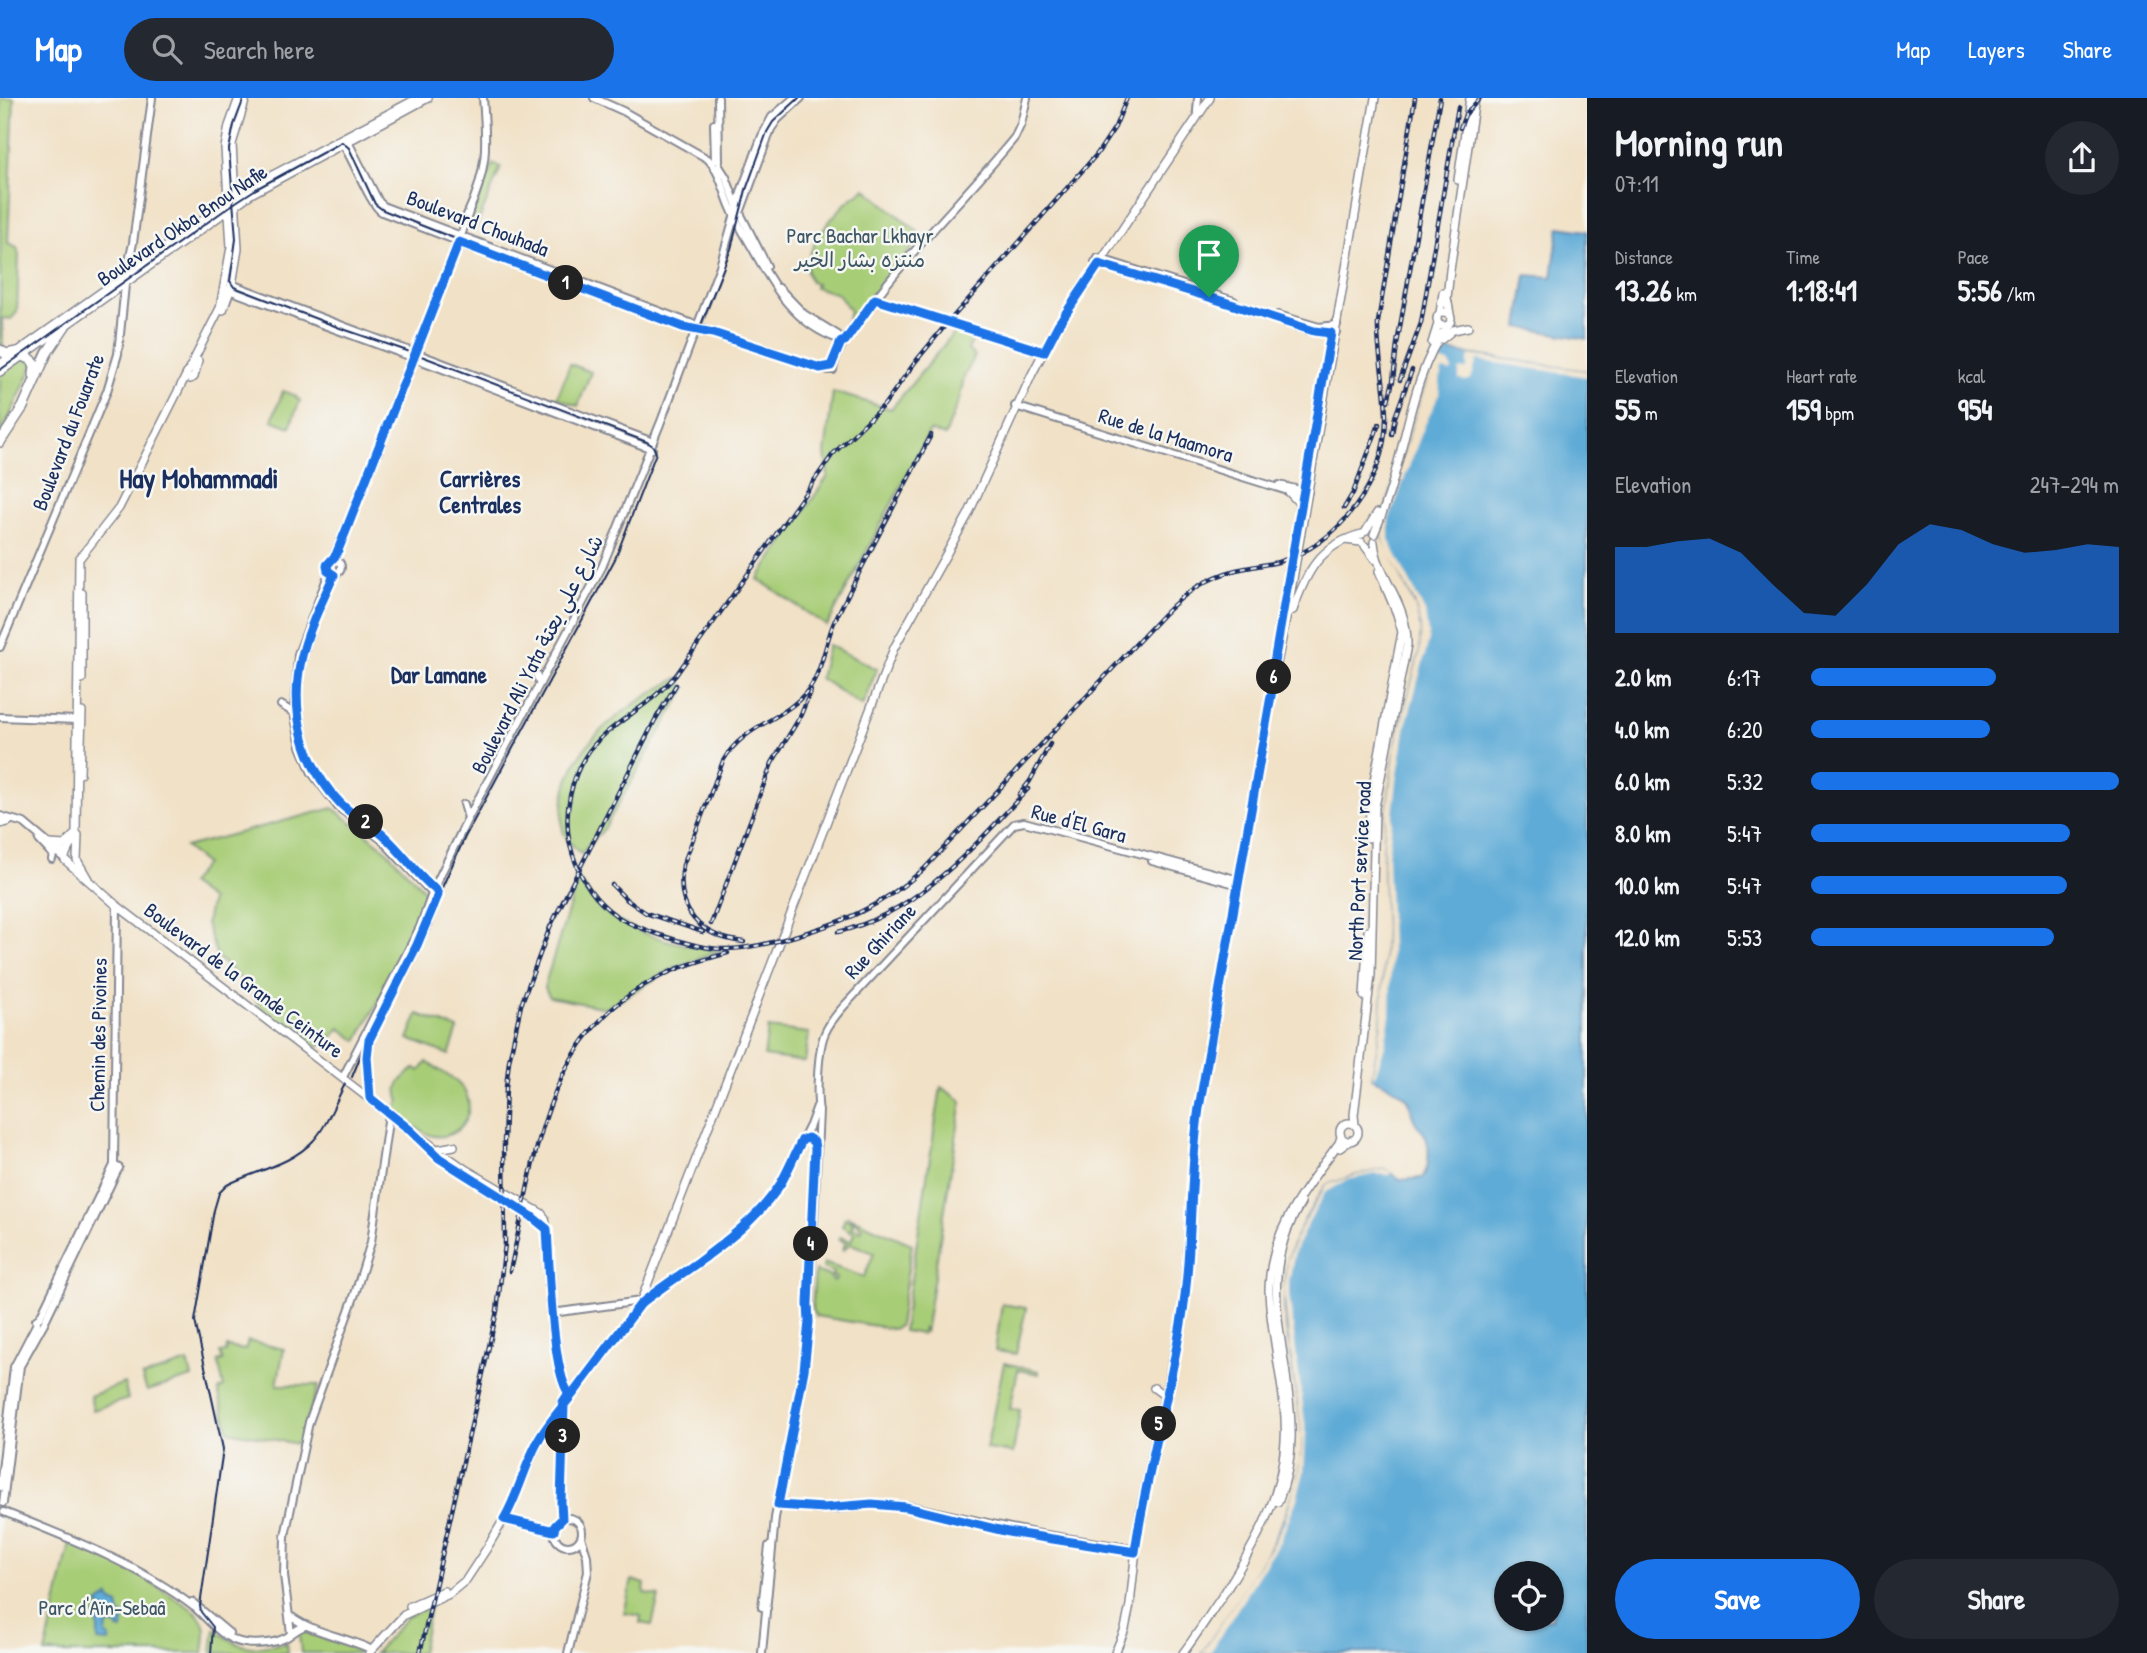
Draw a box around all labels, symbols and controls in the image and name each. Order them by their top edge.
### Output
search box [124,18,614,81]
text: Map [35,27,82,71]
icon: search [148,30,186,68]
text: Search here [204,32,315,67]
text: Map [1896,33,1930,65]
text: Layers [1968,33,2025,65]
text: Share [2063,33,2112,65]
text: Morning run [1615,116,1783,168]
button: share [2045,121,2119,195]
street label: Boulevard Okba Bnou Nafie [91,157,273,293]
text: 07:11 [1615,168,1659,199]
street label: Boulevard Chouhada [403,183,553,263]
park label: Parc Bachar Lkhayr منتزه بشار الخير [787,221,933,274]
pin [1179,225,1239,297]
icon: arrive [1190,236,1228,274]
text: Distance [1615,244,1673,270]
text: Time [1786,244,1820,270]
text: Pace [1958,244,1989,270]
pin: 1 [548,266,584,300]
text: 1 [562,269,569,295]
text: 13.26 [1615,270,1672,310]
text: 1:18:41 [1786,270,1857,310]
text: 5:56 [1958,270,2002,310]
text: km [1672,281,1697,307]
text: /km [2002,281,2035,307]
street label: Boulevard du Fouarate [25,350,111,514]
text: Elevation [1615,363,1678,389]
text: Heart rate [1786,363,1857,389]
text: kcal [1958,363,1985,389]
text: 55 [1615,389,1640,429]
text: 159 [1786,389,1821,429]
text: 954 [1958,389,1993,429]
text: m [1640,400,1658,426]
text: bpm [1821,400,1854,426]
street label: Rue de la Maamora [1095,401,1237,469]
district label: Hay Mohammadi [119,459,279,498]
district label: Carrières Centrales [439,463,521,520]
text: Elevation [1615,469,1691,500]
text: 247–294 m [2030,469,2119,500]
street label: Boulevard Ali Yata شارع علي يعتة [464,529,614,781]
district label: Dar Lamane [391,659,488,690]
pin: 6 [1256,660,1292,694]
text: 2.0 km [1615,662,1671,693]
text: 6:17 [1727,662,1761,693]
text: 6 [1270,663,1277,689]
text: 4.0 km [1615,714,1669,745]
text: 6:20 [1727,714,1763,745]
text: 6.0 km [1615,766,1670,797]
text: 5:32 [1727,766,1763,797]
street label: North Port service road [1340,781,1378,961]
street label: Rue d'El Gara [1028,796,1130,850]
pin: 2 [348,804,384,840]
text: 2 [361,808,370,834]
text: 8.0 km [1615,818,1671,849]
text: 5:47 [1727,818,1762,849]
text: 10.0 km [1615,870,1679,901]
text: 5:47 [1727,870,1762,901]
street label: Boulevard de la Grande Ceinture [138,895,350,1065]
street label: Rue Ghiriane [837,897,923,985]
text: 12.0 km [1615,922,1680,953]
text: 5:53 [1727,922,1762,953]
street label: Chemin des Pivoines [82,958,114,1112]
pin: 4 [794,1226,828,1262]
text: 4 [807,1230,814,1256]
pin: 5 [1142,1406,1176,1442]
text: 5 [1154,1410,1163,1436]
pin: 3 [546,1418,580,1454]
text: 3 [558,1422,567,1448]
button: Save [1615,1559,1860,1639]
button: Share [1874,1559,2119,1639]
map controls [1494,1561,1564,1631]
button: locate [1494,1561,1564,1631]
park label: Parc d'Aïn-Sebaâ [38,1593,166,1622]

